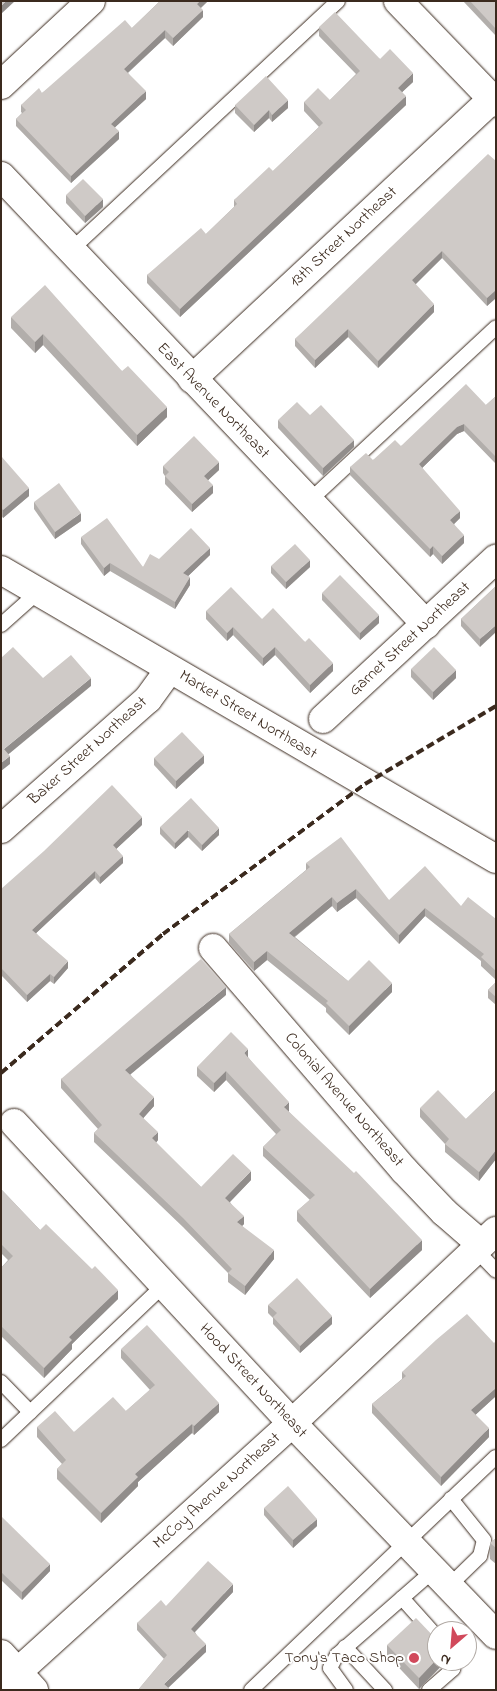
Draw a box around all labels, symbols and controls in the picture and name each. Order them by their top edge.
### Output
street label: 13th Street Northeast [286,182,402,292]
street label: East Avenue Northeast [153,339,273,463]
street label: Garnet Street Northeast [345,578,475,700]
street label: Market Street Northeast [176,666,320,764]
street label: Baker Street Northeast [25,693,151,809]
street label: Colonial Avenue Northeast [280,1029,408,1171]
street label: Hood Street Northeast [195,1320,311,1442]
street label: McCoy Avenue Northeast [149,1429,285,1553]
north arrow [427,1621,477,1671]
text: N [436,1647,454,1670]
place label: Tony's Taco Shop [284,1648,404,1668]
marker: Tony's Taco Shop [408,1652,420,1664]

